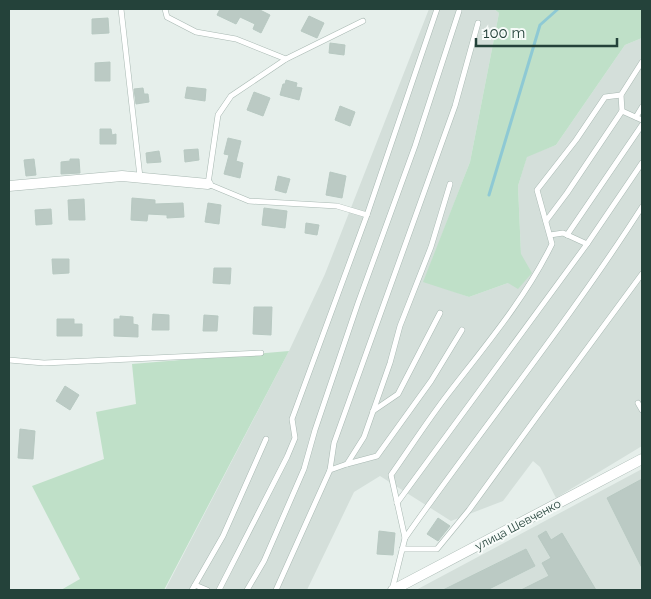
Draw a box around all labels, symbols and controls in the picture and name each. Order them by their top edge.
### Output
scale bar [476,15,617,47]
text: 100 m [483,24,525,42]
street label: улица Шевченко [473,496,563,554]

